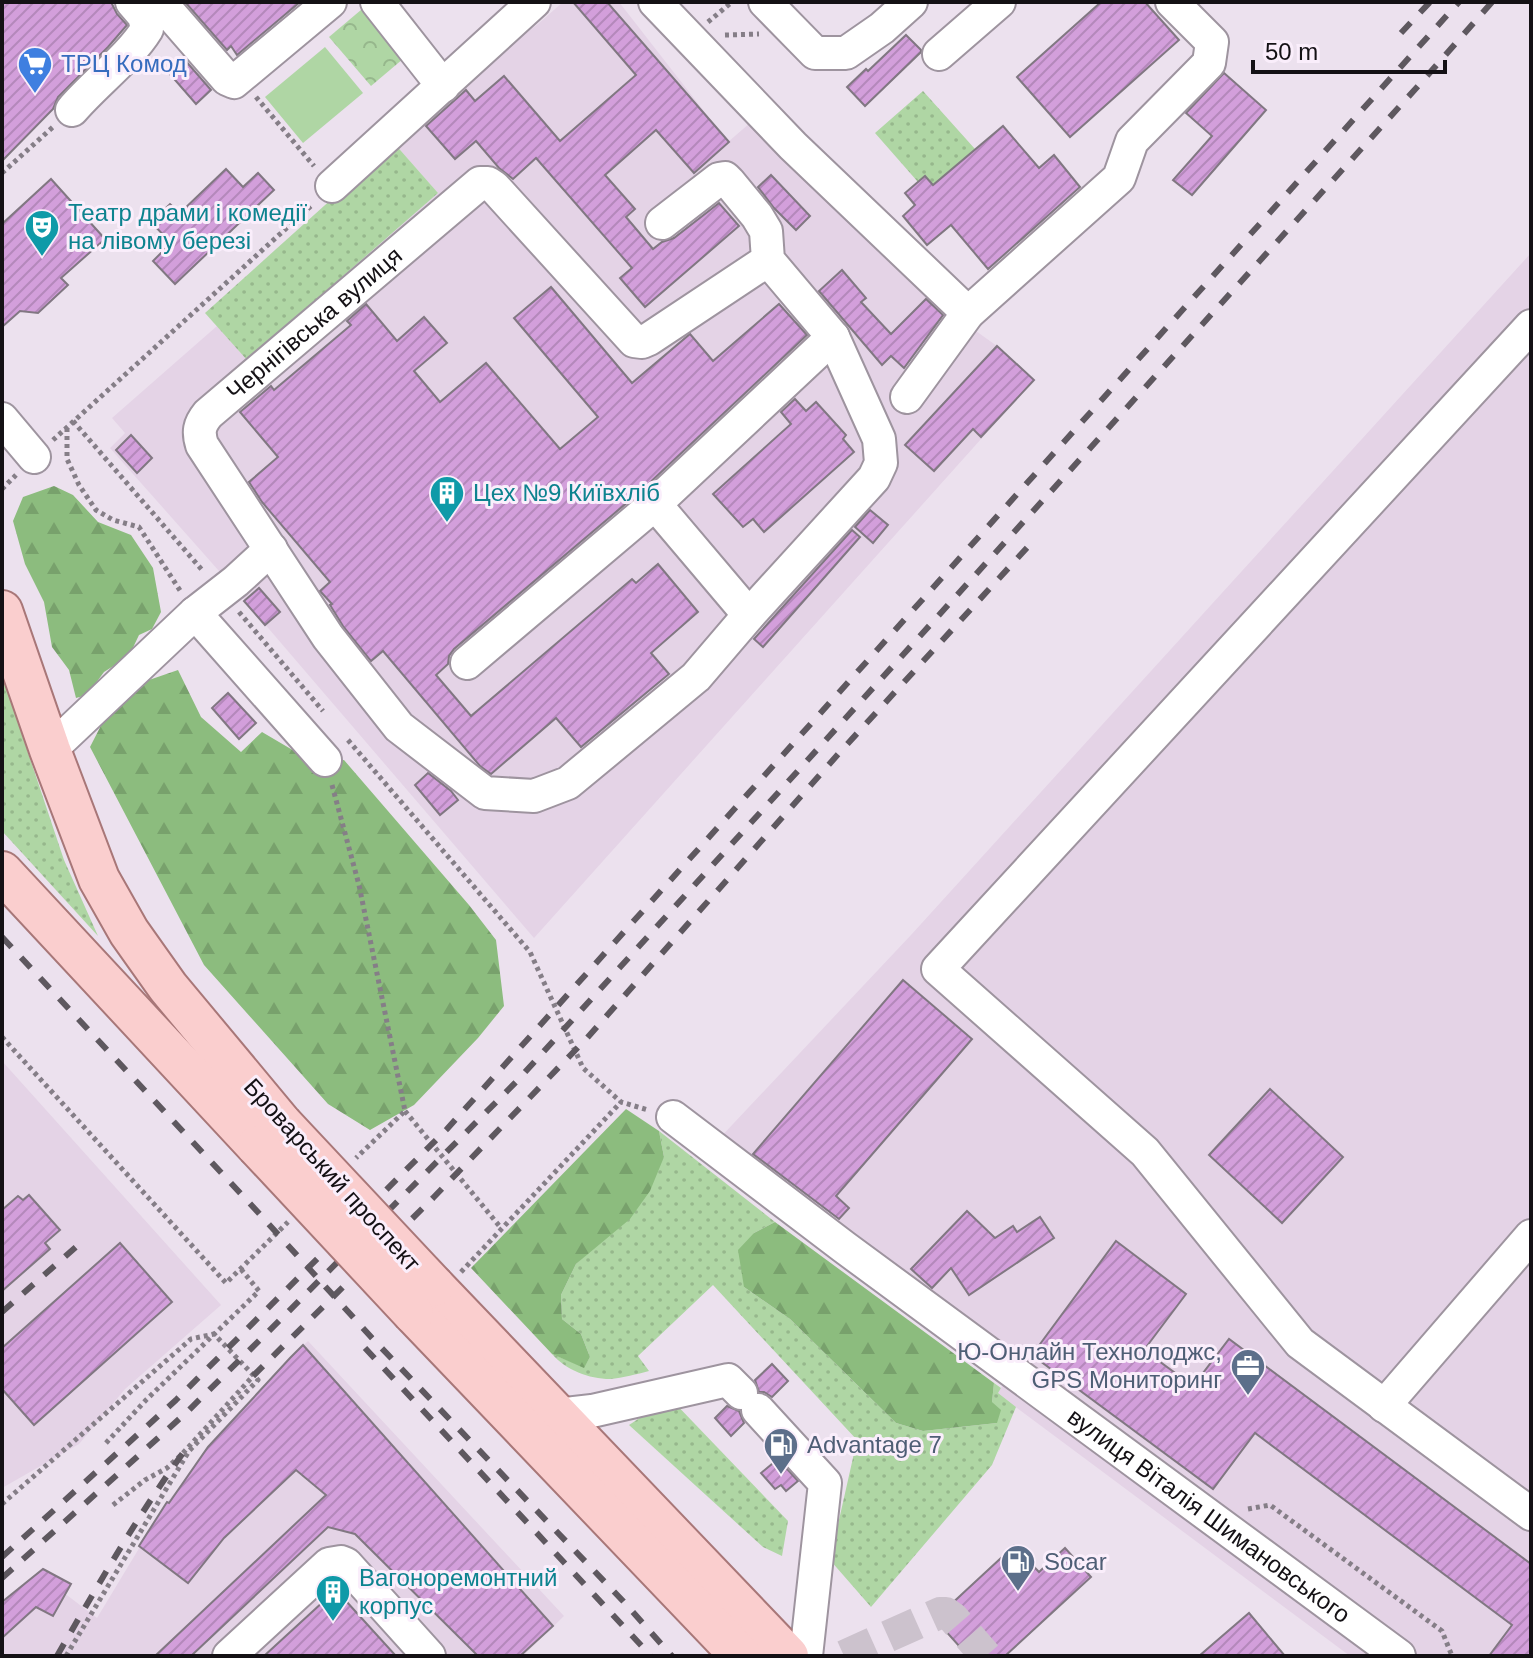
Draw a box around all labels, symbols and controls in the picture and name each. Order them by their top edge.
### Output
scale bar [1253,24,1445,74]
text: 50 m [1265,38,1318,65]
supermarket icon: ТРЦ Комод [16,45,54,95]
place label: ТРЦ Комод [61,50,187,77]
place label: Театр драми і комедії на лівому березі [68,199,308,254]
theatre icon: Театр драми і комедії на лівому березі [23,208,61,258]
street label: Чернігівська вулиця [221,241,407,405]
building icon: Цех №9 Київхліб [428,474,466,524]
place label: Цех №9 Київхліб [473,479,660,506]
street label: Броварський проспект [239,1073,426,1277]
place label: Ю-Онлайн Технолоджс, GPS Мониторинг [957,1338,1222,1393]
office icon: Ю-Онлайн Технолоджс, GPS Мониторинг [1229,1347,1267,1397]
street label: вулиця Віталія Шимановського [1063,1403,1355,1628]
fuel station icon: Advantage 7 [762,1426,800,1476]
place label: Advantage 7 [807,1431,942,1458]
fuel station icon: Socar [999,1543,1037,1593]
place label: Socar [1044,1548,1107,1575]
place label: Вагоноремонтний корпус [359,1564,557,1619]
building icon: Вагоноремонтний корпус [314,1573,352,1623]

